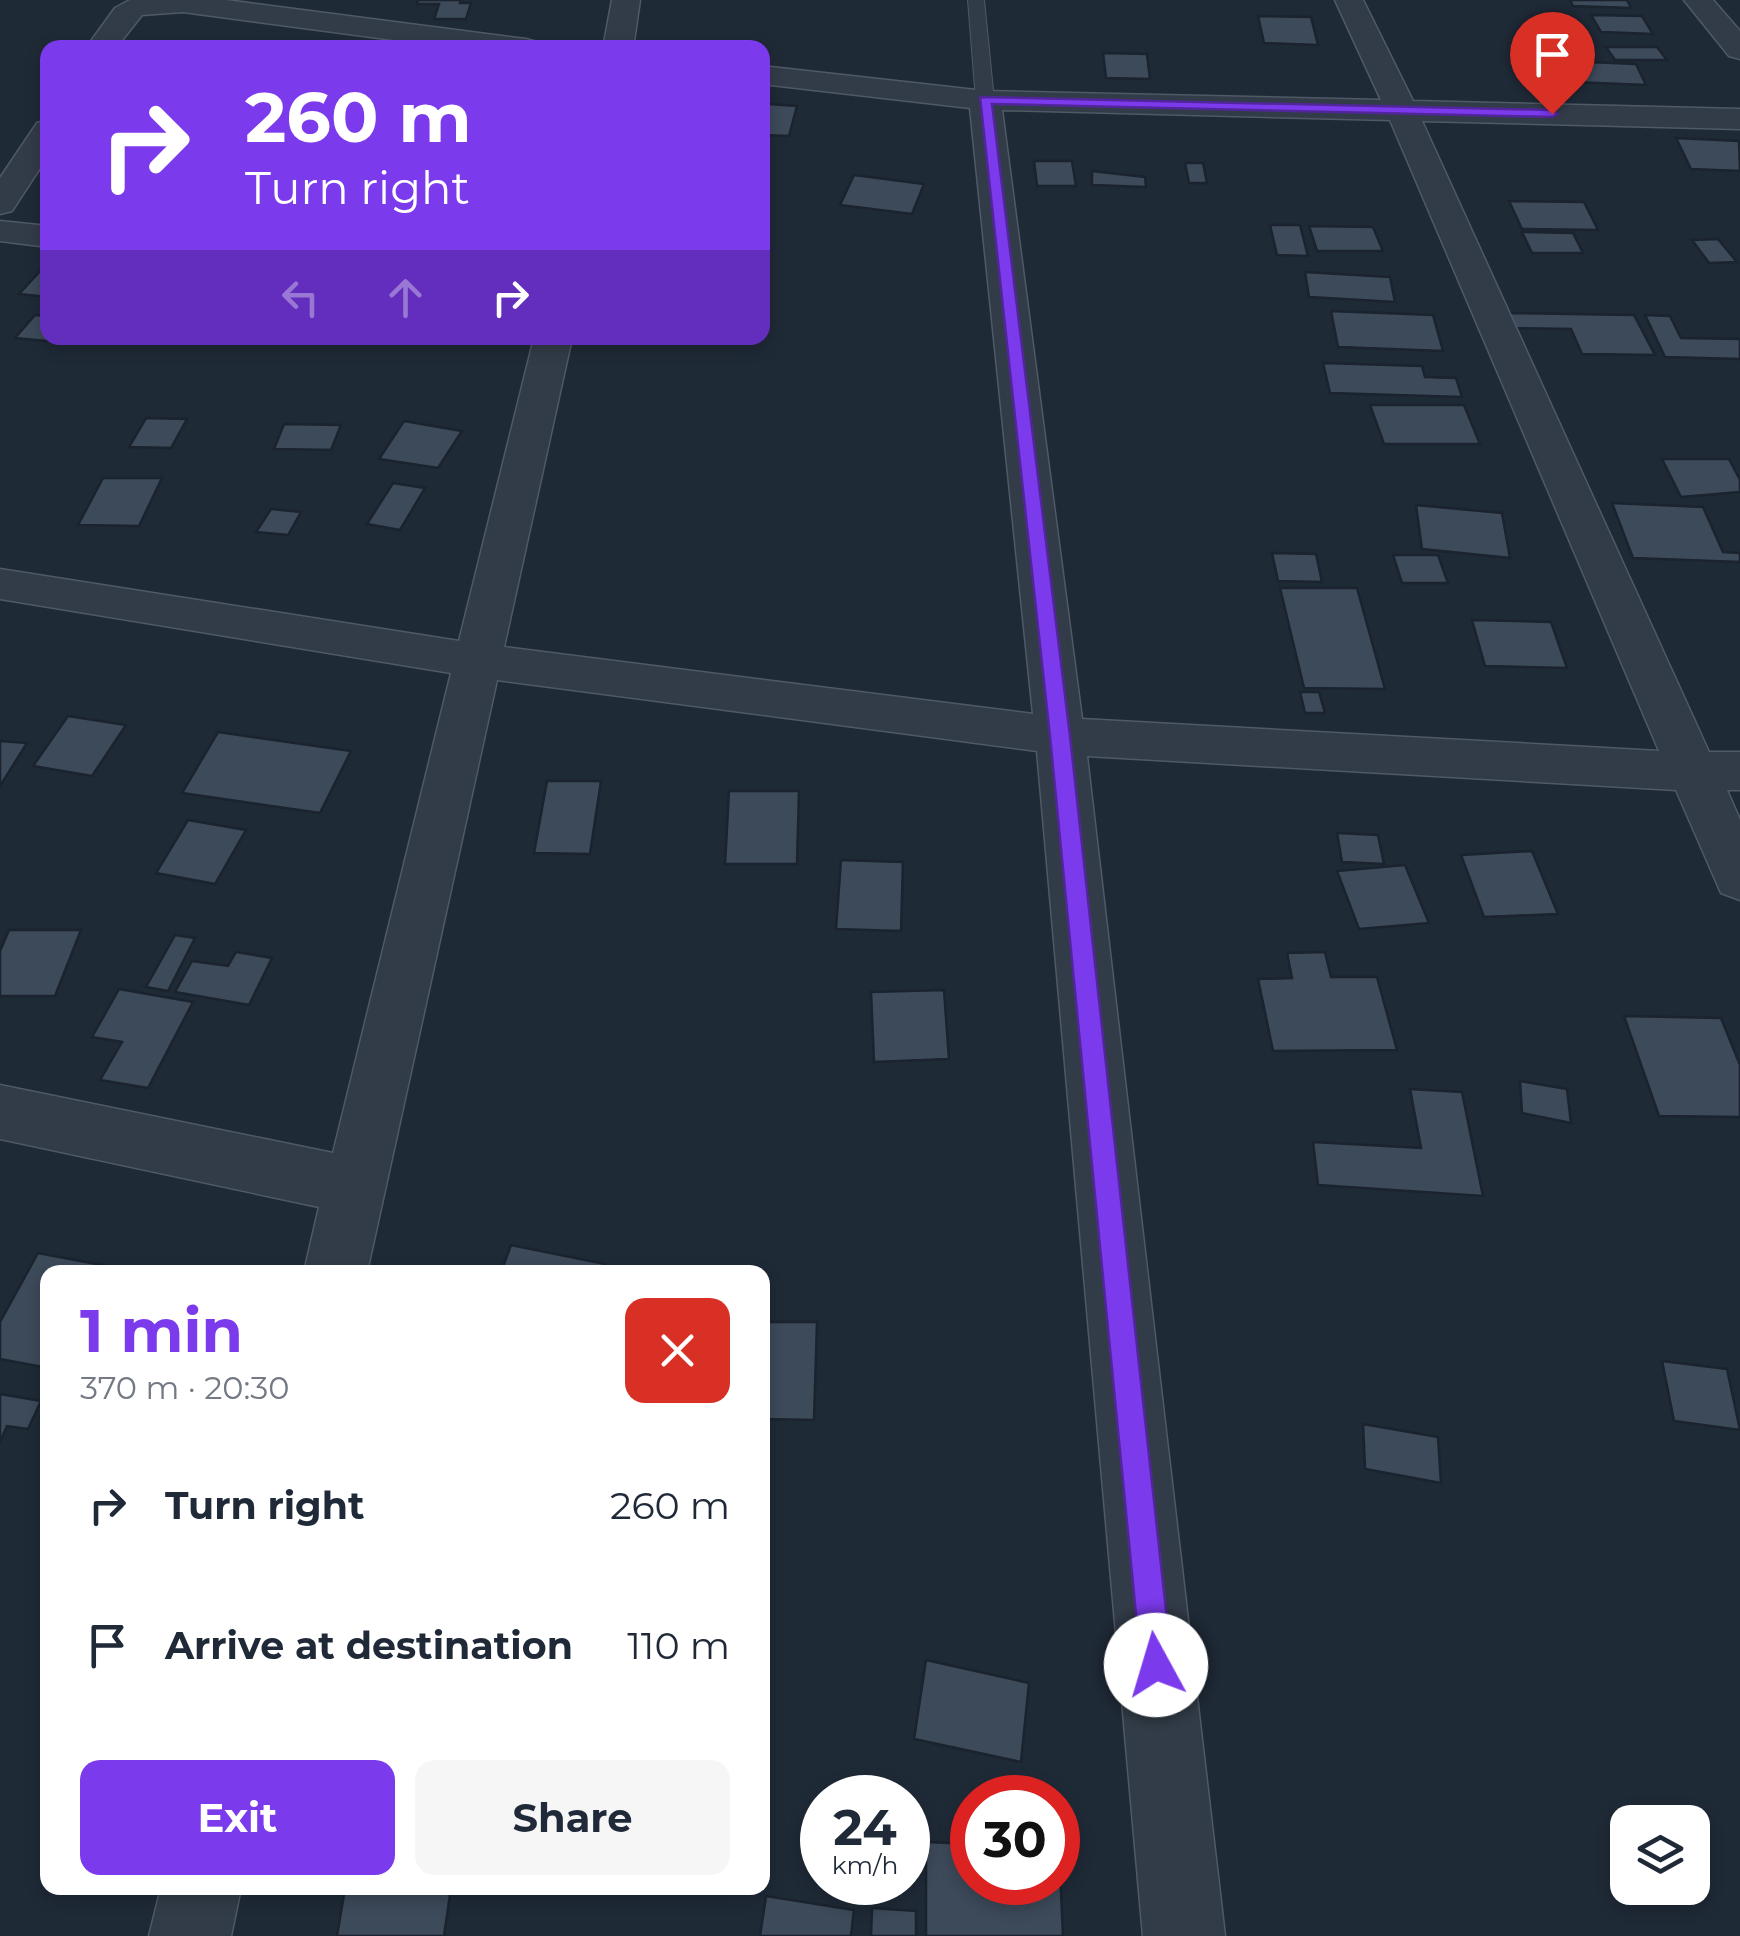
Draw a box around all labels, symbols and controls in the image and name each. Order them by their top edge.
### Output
pin [1510,12,1595,115]
icon: arrive [1525,27,1580,82]
text: 260 m [245,74,472,160]
icon: right [80,80,210,210]
text: Turn right [245,160,470,215]
icon: left [273,270,328,325]
icon: ahead [378,270,433,325]
icon: right [483,270,538,325]
text: 1 min [80,1294,243,1367]
button: close [625,1298,730,1403]
text: 370 m · 20:30 [80,1368,290,1407]
icon: right [80,1478,135,1533]
text: Turn right [165,1482,364,1529]
text: 260 m [610,1482,730,1529]
position arrow [1104,1613,1208,1717]
icon: arrive [80,1618,135,1673]
text: Arrive at destination [165,1622,573,1669]
text: 110 m [627,1622,730,1669]
button: Exit [80,1760,395,1875]
button: Share [415,1760,730,1875]
speed limit sign: 30 [950,1775,1080,1905]
text: 24 [833,1797,897,1858]
map controls [1610,1805,1710,1905]
button: layers [1610,1805,1710,1905]
text: km/h [832,1850,898,1880]

